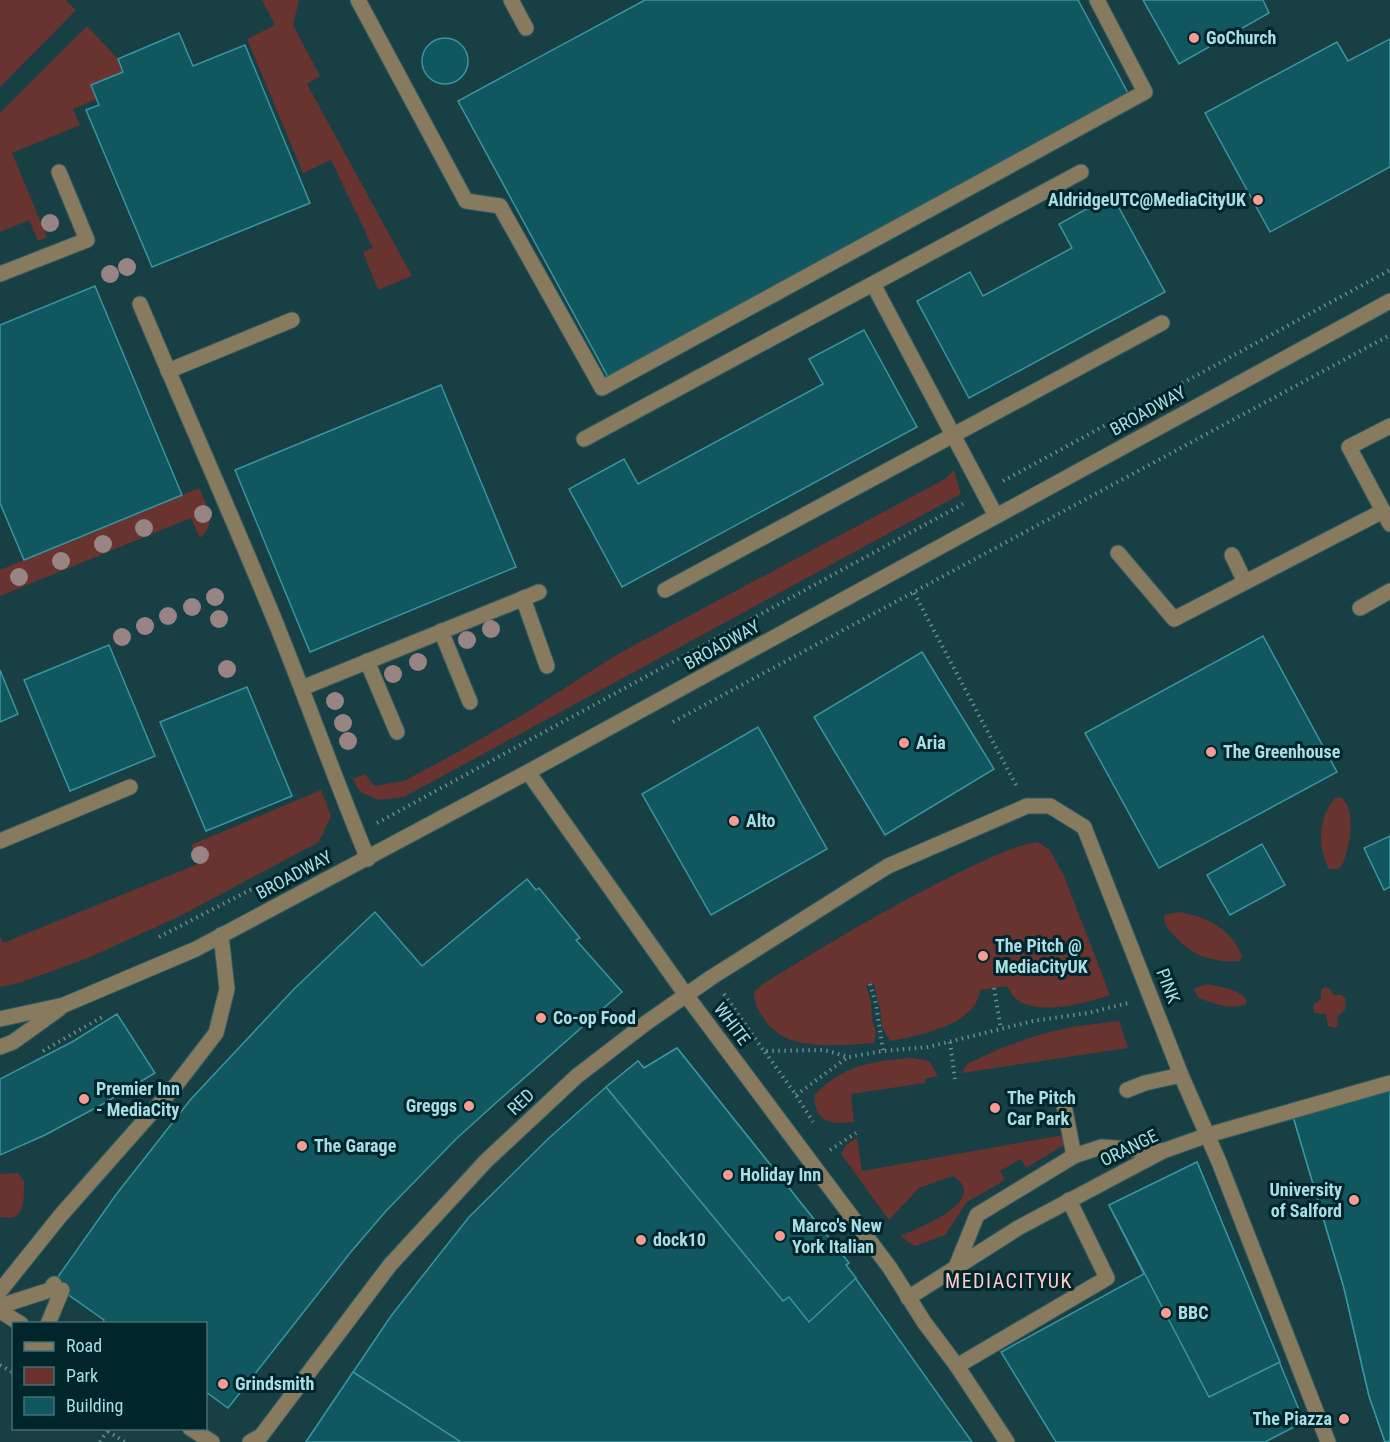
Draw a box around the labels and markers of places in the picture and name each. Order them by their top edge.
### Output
place label: GoChurch [1206,27,1276,48]
marker: GoChurch [1187,31,1201,45]
place label: AldridgeUTC@MediaCityUK [1048,189,1247,210]
marker: AldridgeUTC@MediaCityUK [1251,193,1265,207]
place label: Aria [916,732,946,753]
marker: Aria [897,736,911,750]
place label: The Greenhouse [1223,741,1341,762]
marker: The Greenhouse [1204,745,1218,759]
place label: Alto [746,810,776,831]
marker: Alto [727,814,741,828]
place label: The Pitch @ MediaCityUK [995,935,1089,977]
marker: The Pitch @ MediaCityUK [976,949,990,963]
place label: Co-op Food [553,1007,636,1028]
marker: Co-op Food [534,1011,548,1025]
place label: Premier Inn - MediaCity [96,1078,180,1120]
place label: The Pitch Car Park [1007,1087,1076,1129]
marker: Premier Inn - MediaCity [77,1092,91,1106]
place label: Greggs [406,1095,457,1116]
marker: Greggs [462,1099,476,1113]
marker: The Pitch Car Park [988,1101,1002,1115]
place label: The Garage [314,1135,397,1156]
marker: The Garage [295,1139,309,1153]
place label: Holiday Inn [740,1164,821,1185]
marker: Holiday Inn [721,1168,735,1182]
place label: University of Salford [1270,1179,1342,1221]
marker: University of Salford [1347,1193,1361,1207]
place label: Marco's New York Italian [792,1215,882,1257]
place label: dock10 [653,1229,706,1250]
marker: Marco's New York Italian [773,1229,787,1243]
marker: dock10 [634,1233,648,1247]
place label: BBC [1178,1302,1208,1323]
marker: BBC [1159,1306,1173,1320]
place label: Grindsmith [235,1373,314,1394]
marker: Grindsmith [216,1377,230,1391]
place label: The Piazza [1253,1408,1332,1429]
marker: The Piazza [1337,1412,1351,1426]

